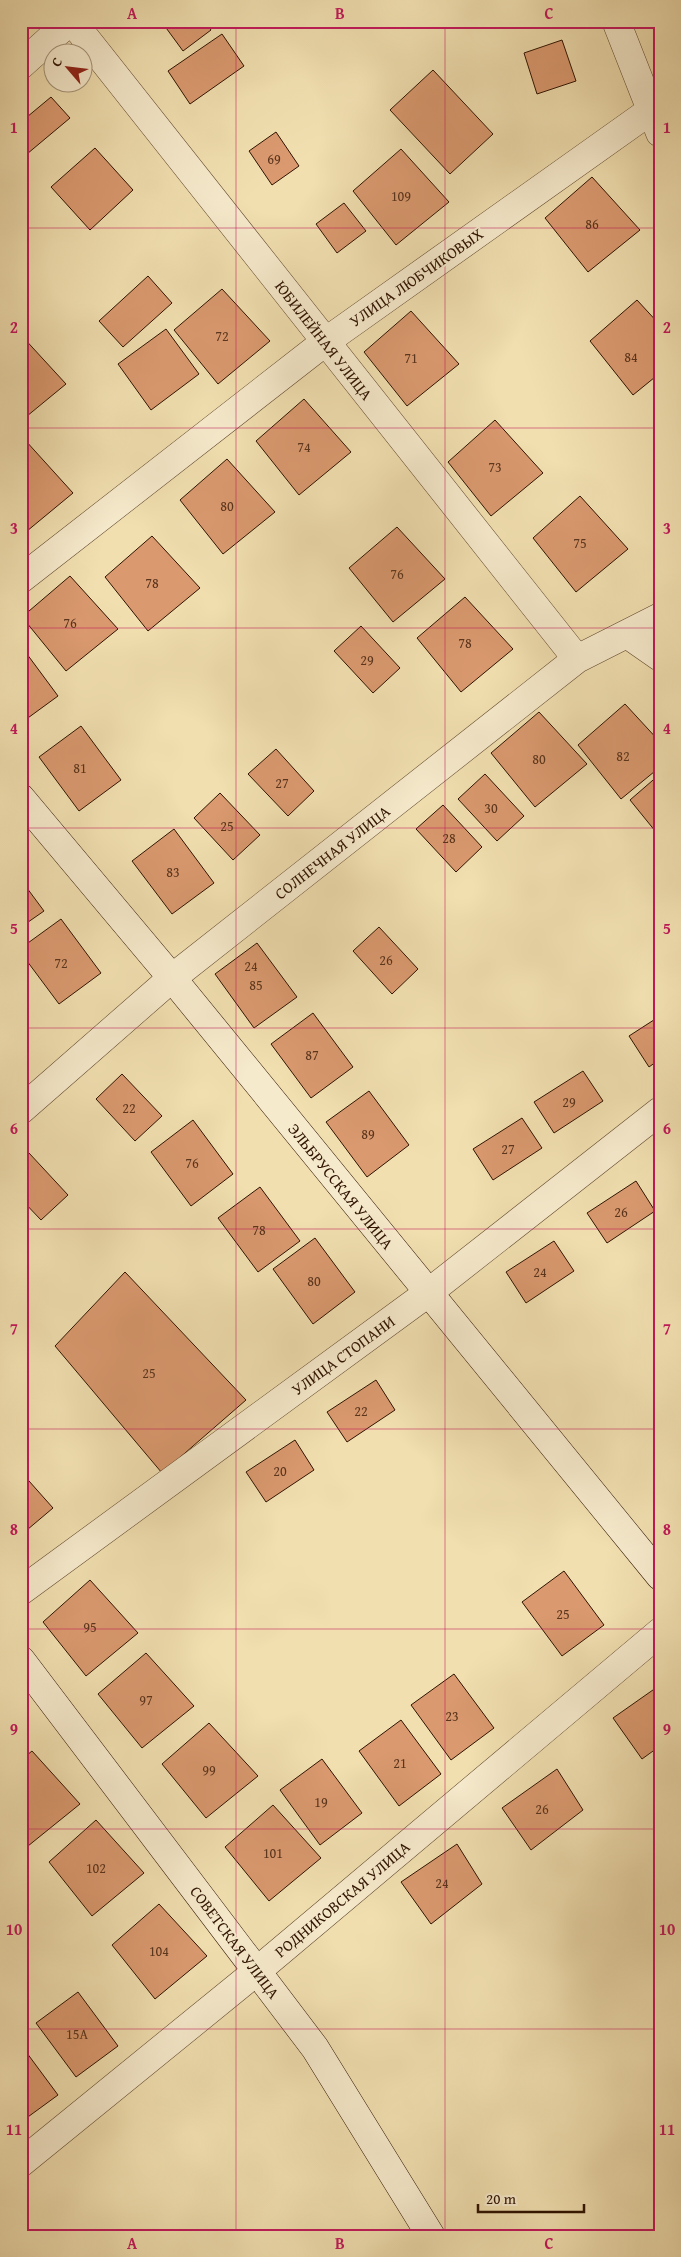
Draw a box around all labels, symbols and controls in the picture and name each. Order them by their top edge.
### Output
text: A [127,1,138,25]
text: B [335,1,345,25]
text: C [544,1,554,25]
north arrow [42,42,92,92]
text: С [46,54,67,70]
text: 1 [10,115,18,139]
text: 1 [663,115,671,139]
house number: 69 [267,149,281,169]
house number: 109 [391,186,411,206]
house number: 86 [585,214,599,234]
street label: УЛИЦА ЛЮБЧИКОВЫХ [344,222,488,332]
street label: ЮБИЛЕЙНАЯ УЛИЦА [269,275,379,405]
text: 2 [10,315,18,339]
text: 2 [663,315,671,339]
house number: 72 [215,326,229,346]
house number: 84 [624,347,638,367]
house number: 71 [404,348,418,368]
house number: 74 [297,437,311,457]
house number: 73 [488,457,502,477]
house number: 80 [220,496,234,516]
text: 3 [10,516,18,540]
text: 3 [663,516,671,540]
house number: 75 [573,533,587,553]
house number: 76 [390,564,404,584]
house number: 78 [145,573,159,593]
house number: 76 [63,613,77,633]
house number: 78 [458,633,472,653]
house number: 29 [360,650,374,670]
text: 4 [10,716,18,740]
text: 4 [663,716,671,740]
house number: 82 [616,746,630,766]
house number: 80 [532,749,546,769]
house number: 81 [73,758,87,778]
house number: 27 [275,773,289,793]
house number: 30 [484,798,498,818]
street label: СОЛНЕЧНАЯ УЛИЦА [269,799,395,905]
house number: 25 [220,816,234,836]
house number: 28 [442,828,456,848]
house number: 83 [166,862,180,882]
text: 5 [10,916,18,940]
text: 5 [663,916,671,940]
house number: 26 [379,950,393,970]
house number: 72 [54,953,68,973]
house number: 24 [244,956,258,976]
house number: 85 [249,975,263,995]
house number: 87 [305,1045,319,1065]
house number: 29 [562,1092,576,1112]
house number: 22 [122,1098,136,1118]
text: 6 [10,1116,18,1140]
text: 6 [663,1116,671,1140]
street label: ЭЛЬБРУССКАЯ УЛИЦА [283,1118,400,1254]
house number: 89 [361,1124,375,1144]
house number: 27 [501,1139,515,1159]
house number: 76 [185,1153,199,1173]
house number: 26 [614,1202,628,1222]
house number: 78 [252,1220,266,1240]
house number: 24 [533,1262,547,1282]
house number: 80 [307,1271,321,1291]
street label: УЛИЦА СТОПАНИ [286,1309,400,1401]
text: 7 [10,1316,18,1340]
text: 7 [663,1316,671,1340]
house number: 25 [142,1363,156,1383]
house number: 22 [354,1401,368,1421]
house number: 20 [273,1461,287,1481]
text: 8 [10,1517,18,1541]
text: 8 [663,1517,671,1541]
house number: 25 [556,1604,570,1624]
house number: 95 [83,1617,97,1637]
house number: 97 [139,1690,153,1710]
house number: 23 [445,1706,459,1726]
text: 9 [10,1717,18,1741]
text: 9 [663,1717,671,1741]
house number: 21 [393,1753,407,1773]
house number: 99 [202,1760,216,1780]
house number: 19 [314,1792,328,1812]
house number: 26 [535,1799,549,1819]
street label: РОДНИКОВСКАЯ УЛИЦА [269,1835,415,1963]
house number: 101 [263,1843,283,1863]
house number: 102 [86,1858,106,1878]
house number: 24 [435,1873,449,1893]
street label: СОВЕТСКАЯ УЛИЦА [184,1880,286,2004]
text: 10 [6,1917,22,1941]
text: 10 [659,1917,675,1941]
house number: 104 [149,1941,169,1961]
house number: 15А [66,2024,88,2044]
text: 11 [6,2117,22,2141]
text: 11 [659,2117,675,2141]
scale bar [478,2182,585,2214]
text: 20 m [486,2188,517,2209]
text: A [127,2231,138,2255]
text: B [335,2231,345,2255]
text: C [544,2231,554,2255]

